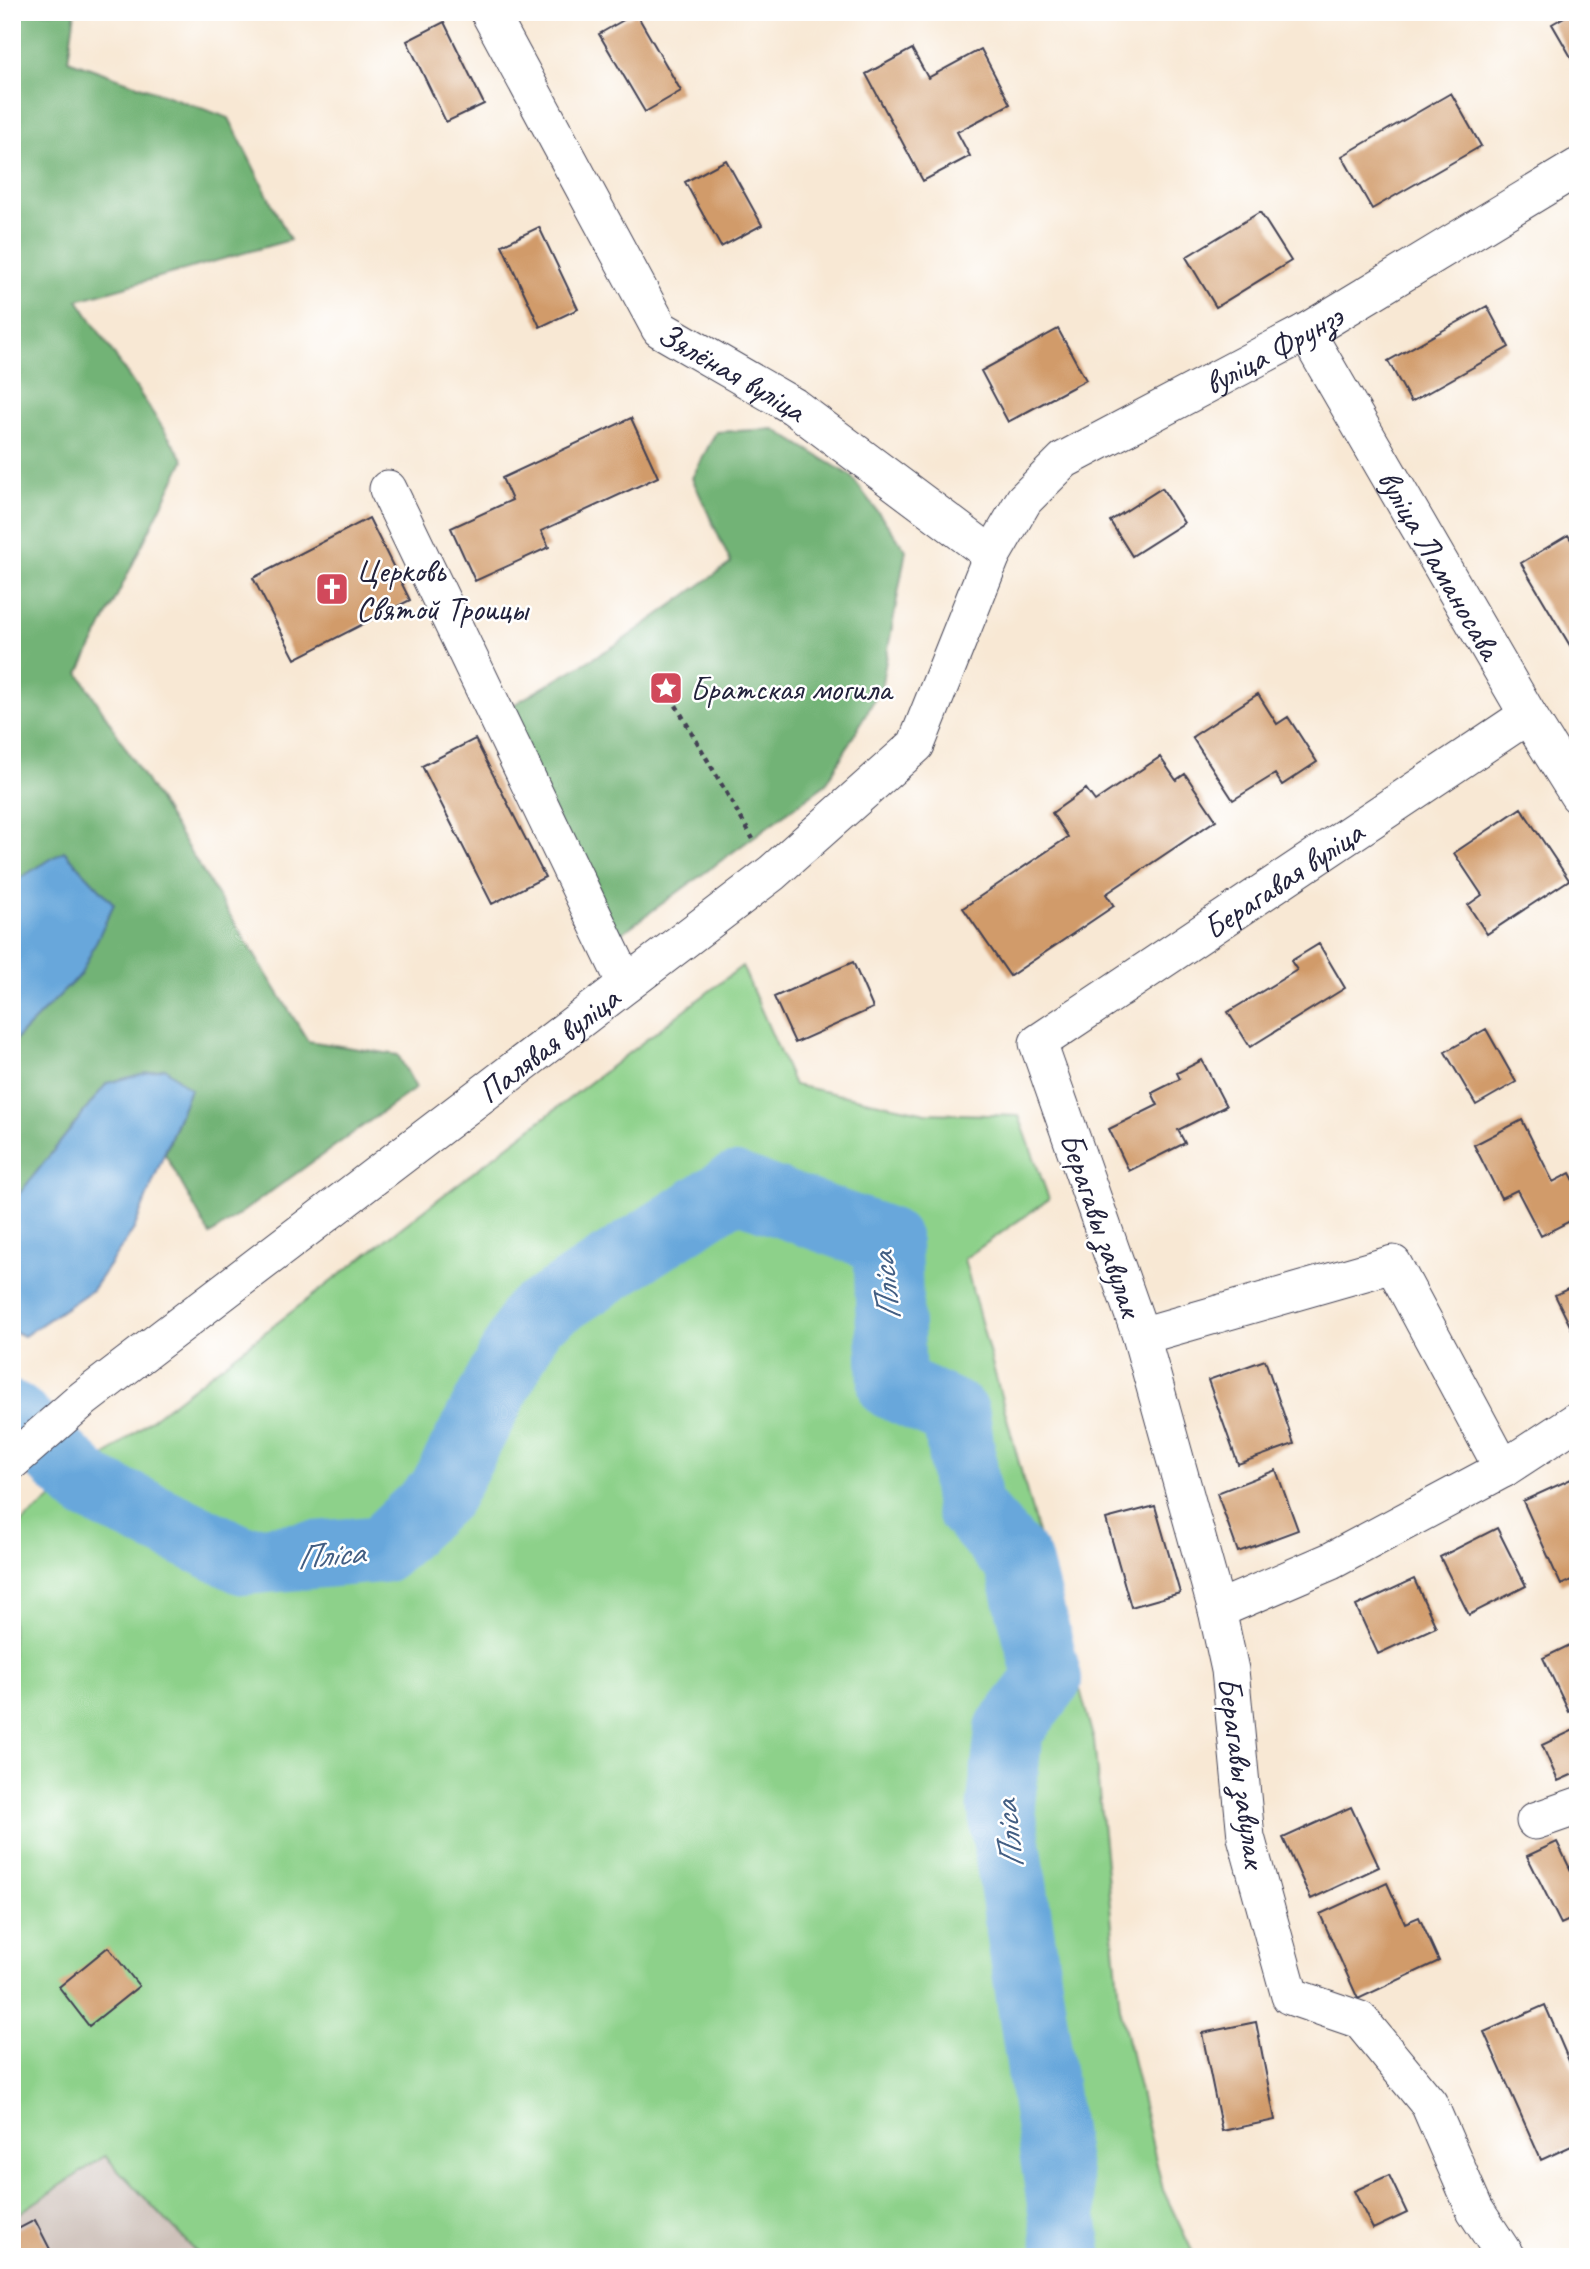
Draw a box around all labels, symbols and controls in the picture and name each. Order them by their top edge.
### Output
street label: вуліца Фрунзэ [1197,294,1352,404]
street label: Зялёная вуліца [650,312,817,433]
street label: вуліца Ламаносава [1368,462,1512,669]
place label: Церковь Святой Троицы [356,550,530,630]
church icon: Церковь Святой Троицы [313,570,351,608]
place label: Братская могила [690,668,894,710]
place icon: Братская могила [647,669,685,707]
street label: Берагавая вуліца [1195,810,1374,949]
street label: Палявая вуліца [469,976,630,1113]
street label: Берагавы завулак [1050,1127,1153,1325]
water label: Пліса [859,1247,911,1323]
water label: Пліса [294,1529,369,1580]
street label: Берагавы завулак [1208,1674,1277,1873]
water label: Пліса [982,1795,1034,1871]

